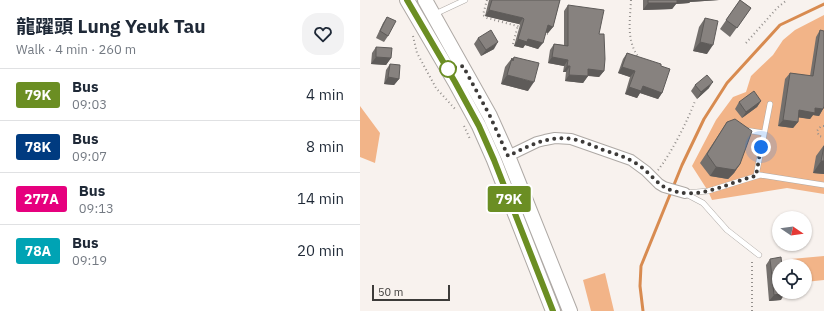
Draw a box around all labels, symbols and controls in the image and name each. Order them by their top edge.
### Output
button: heart [302,13,344,55]
text: 龍躍頭 Lung Yeuk Tau [16,14,206,38]
text: Walk · 4 min · 260 m [16,41,136,58]
unlabelled marker [439,60,457,78]
text: Bus [72,77,99,96]
text: 4 min [306,85,344,104]
text: 79K [25,86,51,104]
text: 09:03 [72,96,107,113]
text: Bus [72,129,99,148]
text: 8 min [306,137,344,156]
your location [751,137,771,157]
text: 78K [25,138,51,156]
text: 09:07 [72,148,107,165]
text: Bus [79,181,105,200]
line badge: 79K [486,186,532,212]
text: 14 min [297,189,344,208]
text: 277A [24,190,59,208]
text: 79K [496,190,522,208]
text: 09:13 [79,200,114,217]
north arrow [772,211,812,251]
map controls [772,211,812,299]
text: Bus [72,233,99,252]
text: 20 min [297,241,344,260]
text: 78A [25,242,51,260]
text: 09:19 [72,252,107,269]
button: locate [772,259,812,299]
scale bar [372,283,450,302]
text: 50 m [378,285,403,299]

